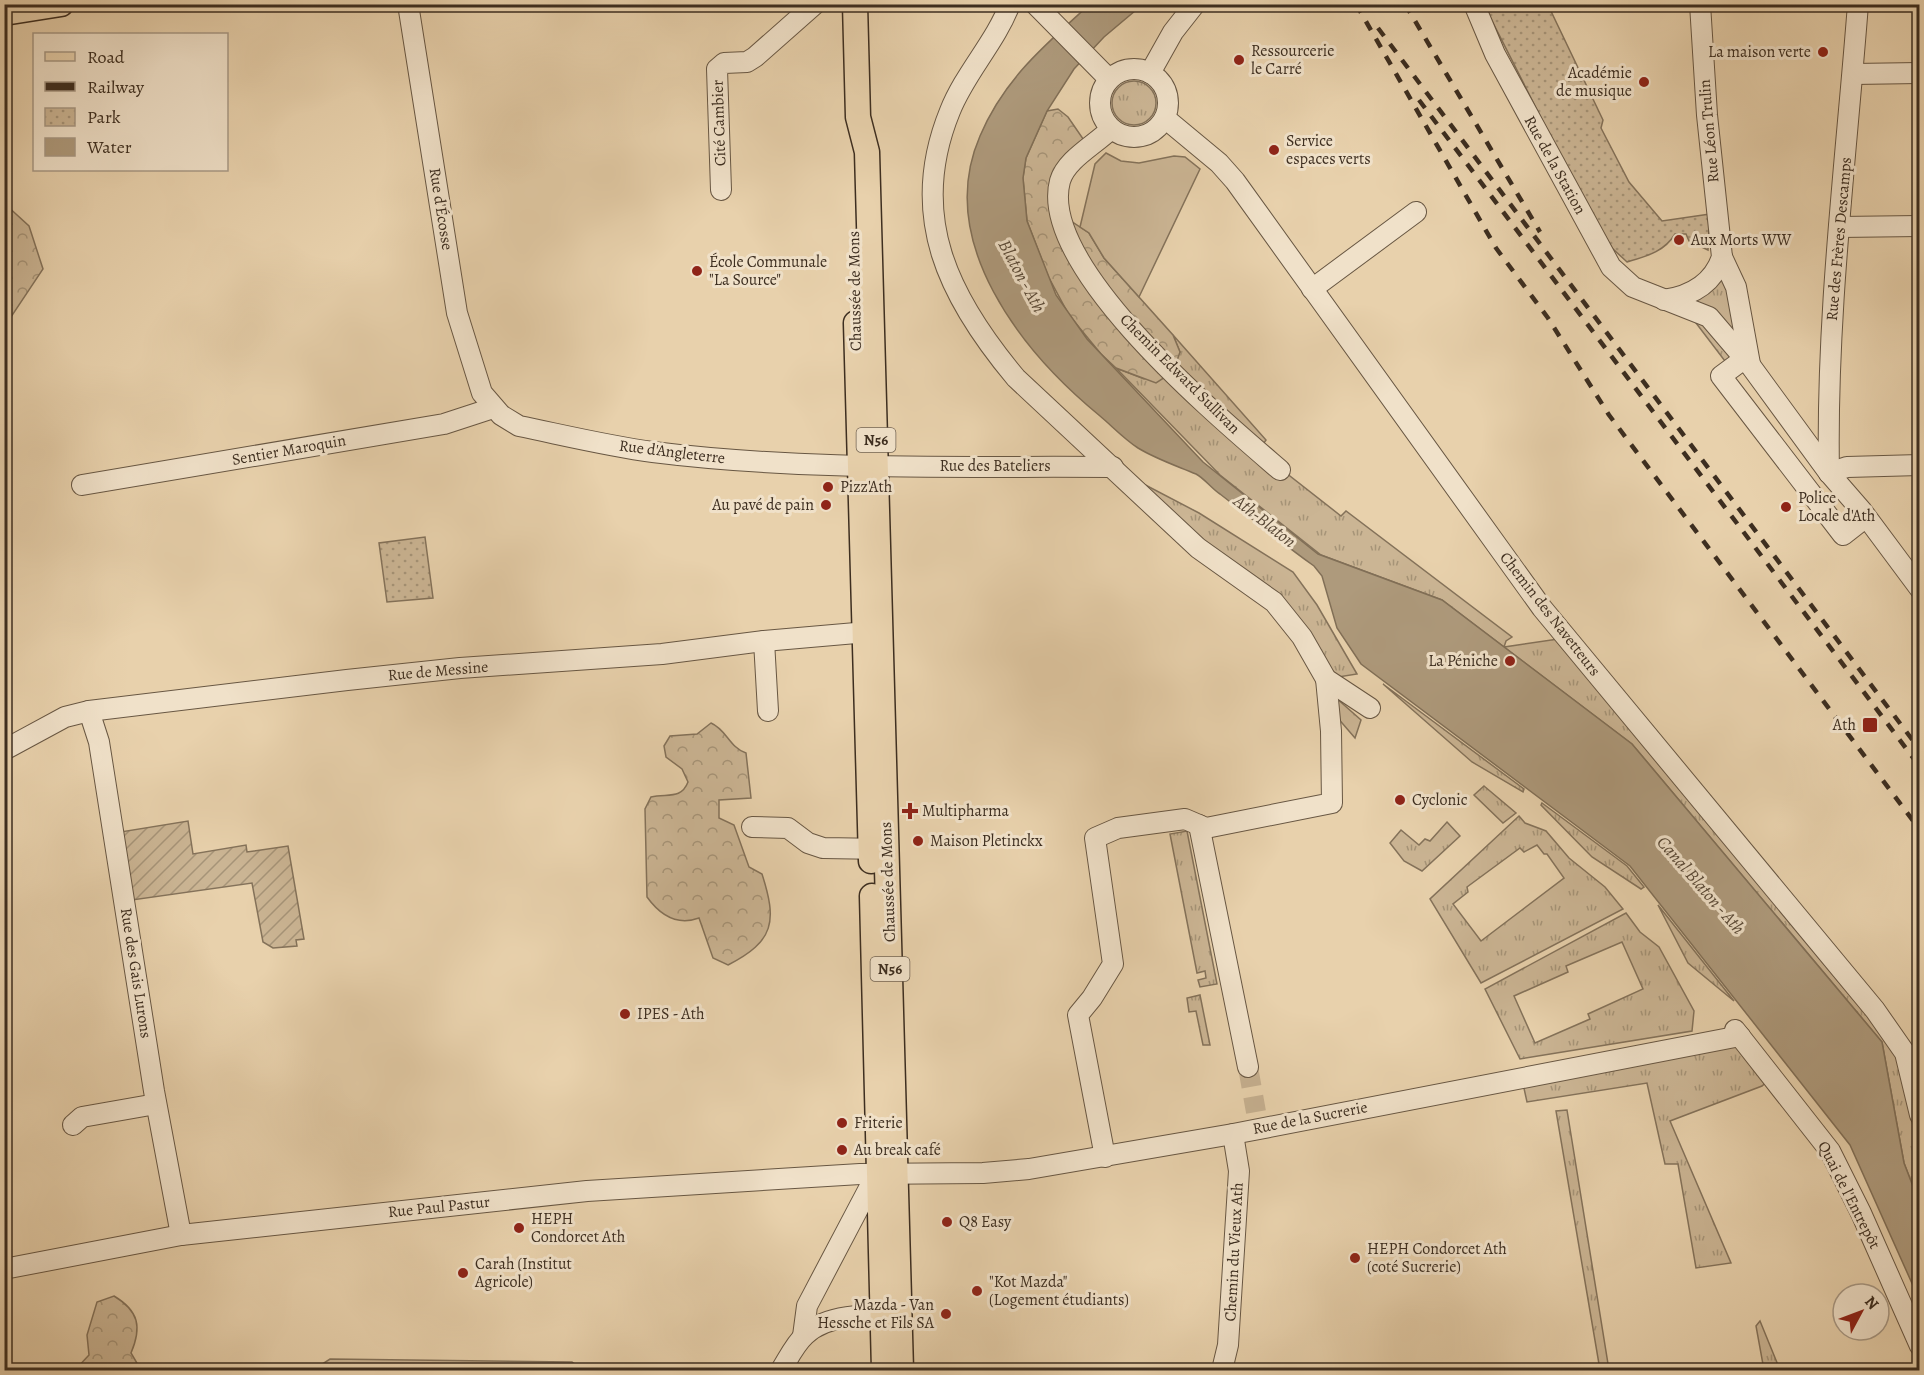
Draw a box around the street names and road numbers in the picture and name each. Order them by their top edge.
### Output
street label: Rue Léon Trulin [1694,78,1724,184]
street label: Cité Cambier [706,79,732,167]
street label: Rue de la Station [1519,112,1591,218]
street label: Rue des Frères Descamps [1821,156,1857,322]
street label: Rue d'Écosse [424,166,458,252]
street label: Chaussée de Mons [843,231,867,351]
street label: Chemin Edward Sullivan [1115,309,1245,439]
road number: N56 [856,428,896,452]
street label: Sentier Maroquin [230,429,348,471]
street label: Rue d'Angleterre [618,435,726,469]
street label: Rue des Bateliers [939,455,1051,477]
street label: Chemin des Navetteurs [1494,547,1606,681]
street label: Rue de Messine [387,656,489,686]
street label: Chaussée de Mons [875,821,901,943]
street label: Rue des Gais Lurons [115,906,157,1040]
road number: N56 [870,957,910,981]
street label: Rue de la Sucrerie [1251,1096,1369,1140]
street label: Quai de l'Entrepôt [1812,1137,1886,1253]
street label: Chemin du Vieux Ath [1219,1181,1249,1322]
street label: Rue Paul Pastur [387,1191,491,1223]

